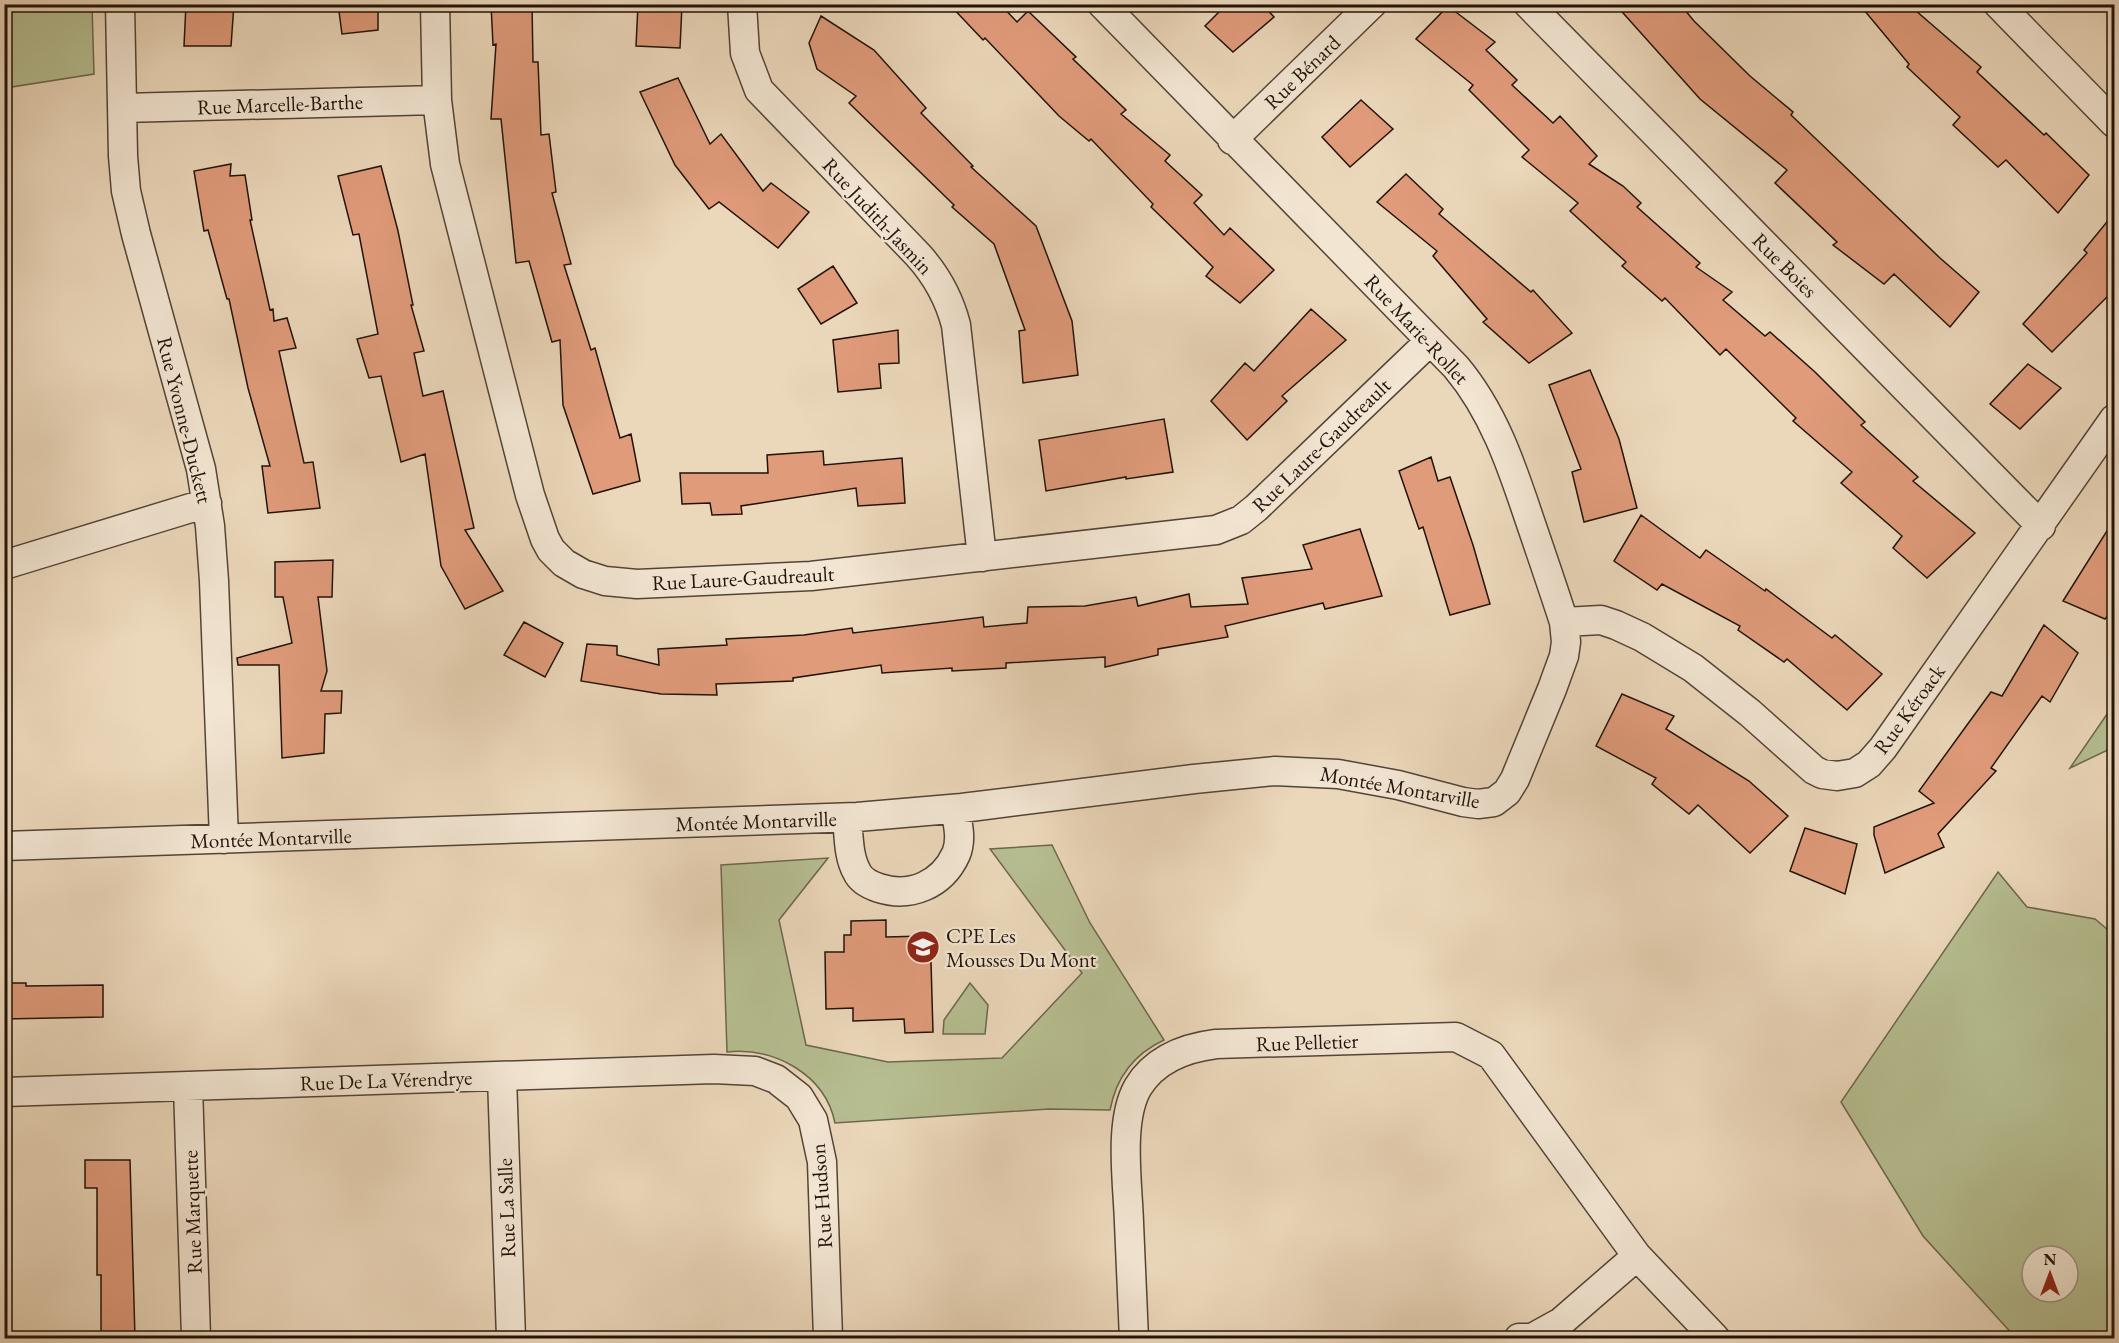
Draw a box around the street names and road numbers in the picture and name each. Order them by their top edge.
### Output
street label: Rue Bénard [1258,29,1346,115]
street label: Rue Marcelle-Barthe [197,88,363,120]
street label: Rue Judith-Jasmin [817,152,939,280]
street label: Rue Boies [1747,227,1823,303]
street label: Rue Marie-Rollet [1359,268,1475,390]
street label: Rue Yvonne-Duckett [151,334,219,506]
street label: Rue Laure-Gaudreault [1246,372,1396,518]
street label: Rue Laure-Gaudreault [651,560,835,596]
street label: Rue Kéroack [1867,658,1951,759]
street label: Montée Montarville [1318,760,1482,814]
street label: Montée Montarville [675,805,837,837]
street label: Montée Montarville [190,822,352,854]
street label: Rue Pelletier [1255,1027,1359,1057]
street label: Rue De La Vérendrye [299,1063,473,1097]
street label: Rue Hudson [804,1142,838,1250]
street label: Rue Marquette [176,1150,208,1274]
street label: Rue La Salle [491,1158,521,1258]

